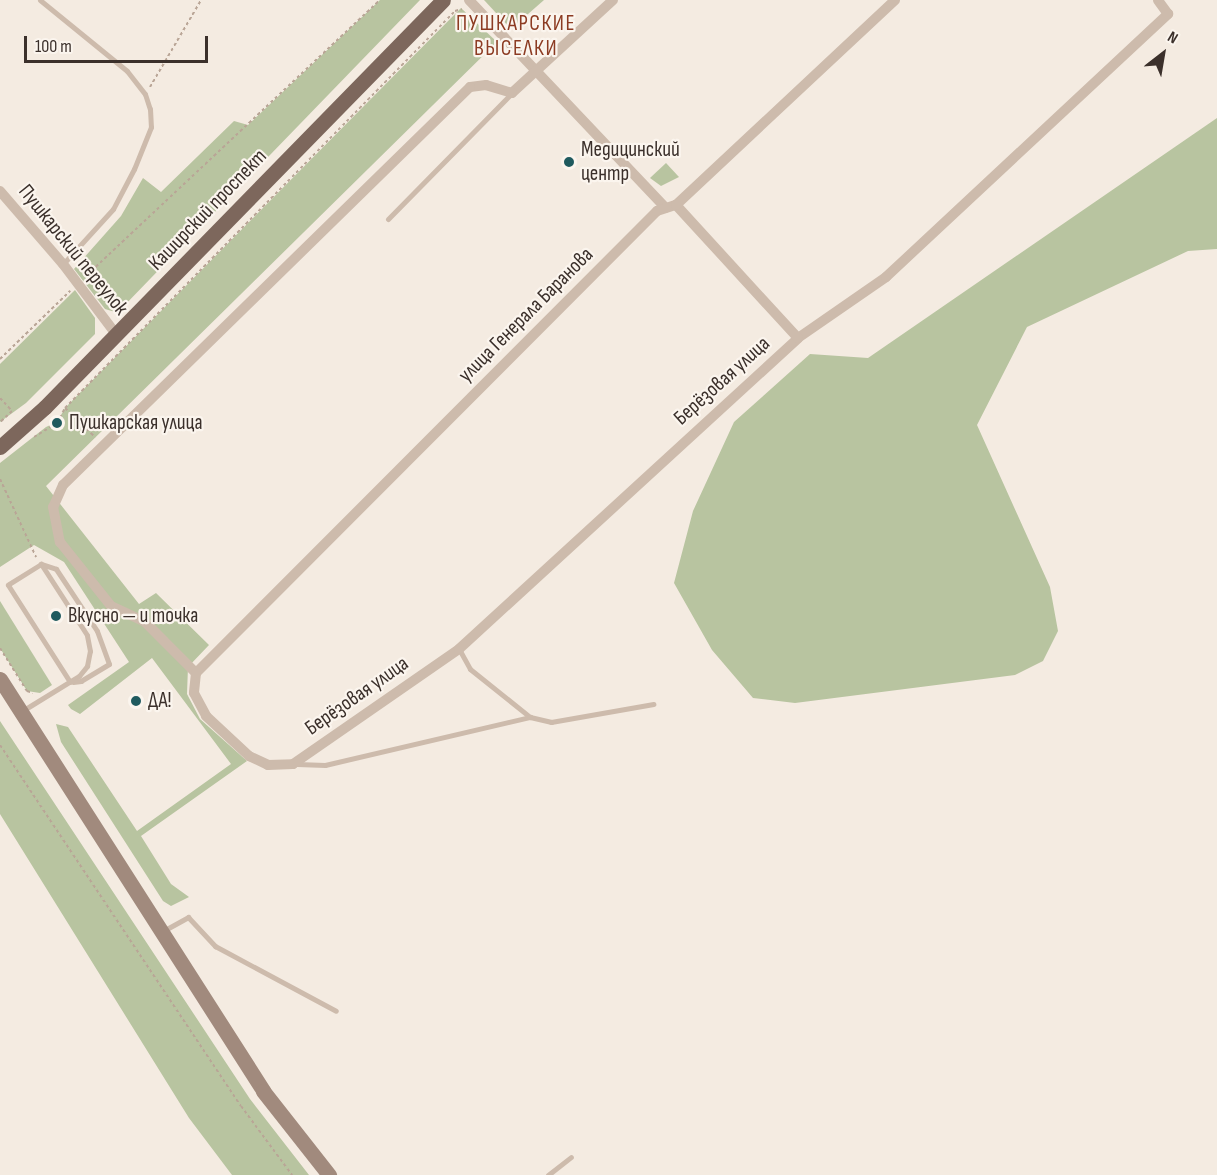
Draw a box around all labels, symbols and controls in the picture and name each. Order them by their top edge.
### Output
district label: ПУШКАРСКИЕ ВЫСЕЛКИ [456,10,576,62]
scale bar [27,24,212,62]
north arrow [1133,24,1193,84]
text: N [1164,28,1181,48]
text: 100 m [35,36,72,57]
place label: Медицинский центр [581,137,680,187]
street label: Каширский проспект [144,144,272,276]
marker: Медицинский центр [562,155,576,169]
street label: Пушкарский переулок [13,180,133,320]
street label: улица Генерала Баранова [453,242,599,388]
street label: Берёзовая улица [669,331,775,431]
place label: Пушкарская улица [69,410,203,436]
marker: Пушкарская улица [50,416,64,430]
place label: Вкусно — и точка [68,603,198,629]
marker: Вкусно — и точка [49,609,63,623]
street label: Берёзовая улица [300,651,414,741]
place label: ДА! [148,688,171,714]
marker: ДА! [129,694,143,708]

